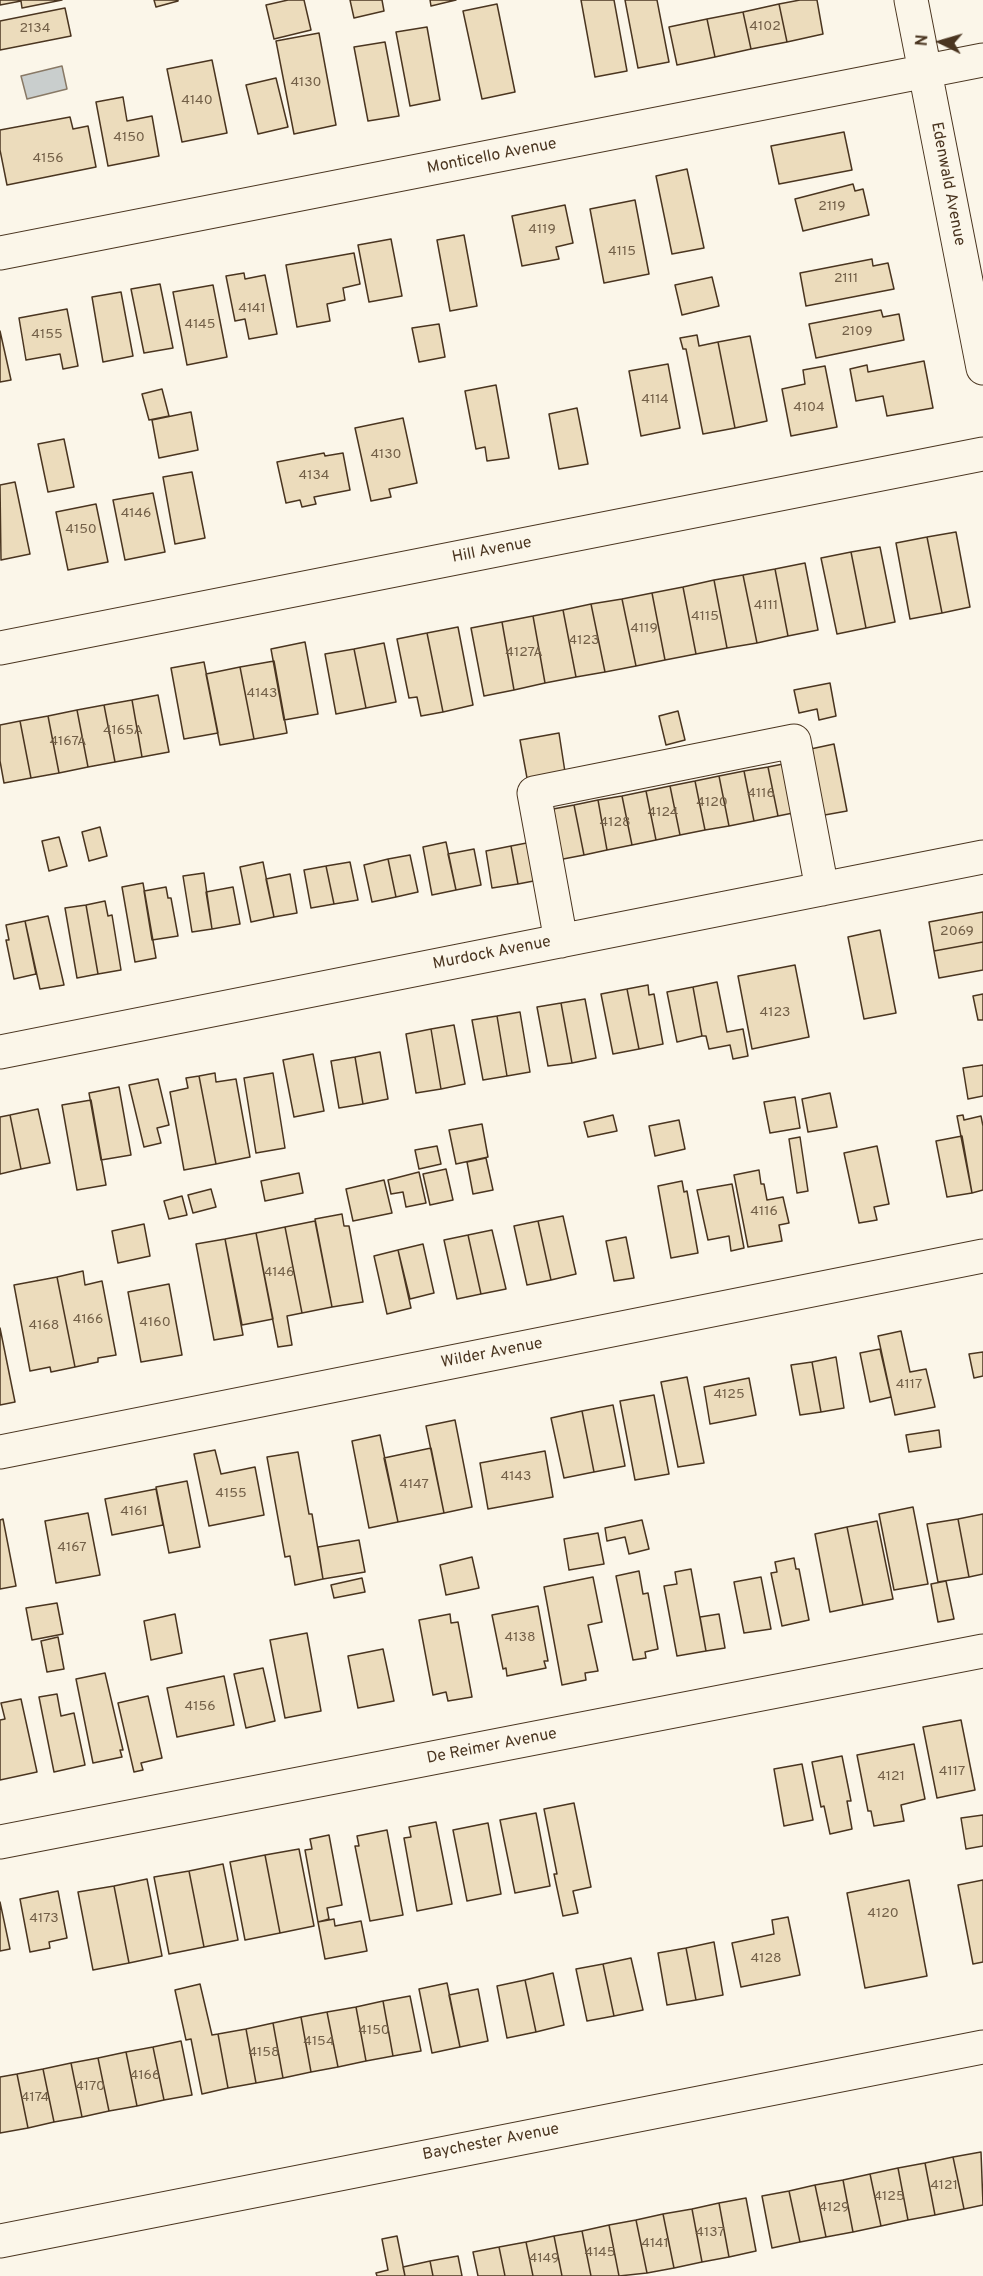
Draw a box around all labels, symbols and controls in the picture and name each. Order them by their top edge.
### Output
north arrow [911,12,971,72]
house number: 4102 [749,19,781,35]
house number: 2134 [20,21,50,37]
text: N [913,34,934,47]
house number: 4130 [290,75,322,91]
house number: 4140 [181,93,213,109]
street label: Edenwald Avenue [926,120,968,248]
house number: 4150 [113,130,145,146]
street label: Monticello Avenue [426,135,558,179]
house number: 4156 [33,151,63,167]
house number: 2119 [818,199,846,215]
house number: 4119 [528,222,556,238]
house number: 4115 [608,244,636,260]
house number: 2111 [834,271,858,287]
house number: 4141 [238,301,266,317]
house number: 4145 [184,317,216,333]
house number: 2109 [841,324,873,340]
house number: 4155 [31,327,63,343]
house number: 4114 [641,392,669,408]
house number: 4104 [793,400,825,416]
house number: 4130 [370,447,402,463]
house number: 4134 [298,468,330,484]
house number: 4146 [121,506,151,522]
house number: 4150 [65,522,97,538]
street label: Hill Avenue [450,534,534,568]
house number: 4111 [754,598,778,614]
house number: 4115 [691,609,719,625]
house number: 4119 [630,621,658,637]
house number: 4123 [569,633,599,649]
house number: 4127A [505,645,543,661]
house number: 4143 [247,686,277,702]
house number: 4165A [103,723,143,739]
house number: 4167A [49,734,87,750]
house number: 4116 [747,786,775,802]
house number: 4120 [696,795,728,811]
house number: 4124 [647,805,679,821]
house number: 4128 [599,815,631,831]
house number: 2069 [940,924,974,940]
street label: Murdock Avenue [431,933,553,975]
house number: 4123 [760,1005,790,1021]
house number: 4116 [750,1204,778,1220]
house number: 4146 [264,1265,294,1281]
house number: 4166 [73,1312,103,1328]
house number: 4160 [139,1315,171,1331]
house number: 4168 [29,1318,59,1334]
street label: Wilder Avenue [440,1335,544,1373]
house number: 4117 [896,1377,922,1393]
house number: 4125 [713,1387,745,1403]
house number: 4143 [501,1469,531,1485]
house number: 4147 [399,1477,429,1493]
house number: 4155 [215,1486,247,1502]
house number: 4161 [120,1504,148,1520]
house number: 4167 [57,1540,87,1556]
house number: 4138 [505,1630,535,1646]
house number: 4156 [185,1699,215,1715]
street label: De Reimer Avenue [425,1725,559,1769]
house number: 4117 [939,1764,965,1780]
house number: 4121 [877,1769,905,1785]
house number: 4120 [867,1906,899,1922]
house number: 4173 [29,1911,59,1927]
house number: 4128 [750,1951,782,1967]
house number: 4150 [358,2023,390,2039]
house number: 4154 [303,2034,335,2050]
house number: 4158 [248,2045,280,2061]
house number: 4166 [130,2068,160,2084]
house number: 4170 [75,2079,105,2095]
house number: 4174 [21,2090,49,2106]
street label: Baychester Avenue [421,2120,561,2166]
house number: 4121 [930,2178,958,2194]
house number: 4125 [873,2189,905,2205]
house number: 4129 [819,2200,849,2216]
house number: 4137 [695,2225,725,2241]
house number: 4141 [641,2236,669,2252]
house number: 4145 [584,2245,616,2261]
house number: 4149 [529,2251,559,2267]

